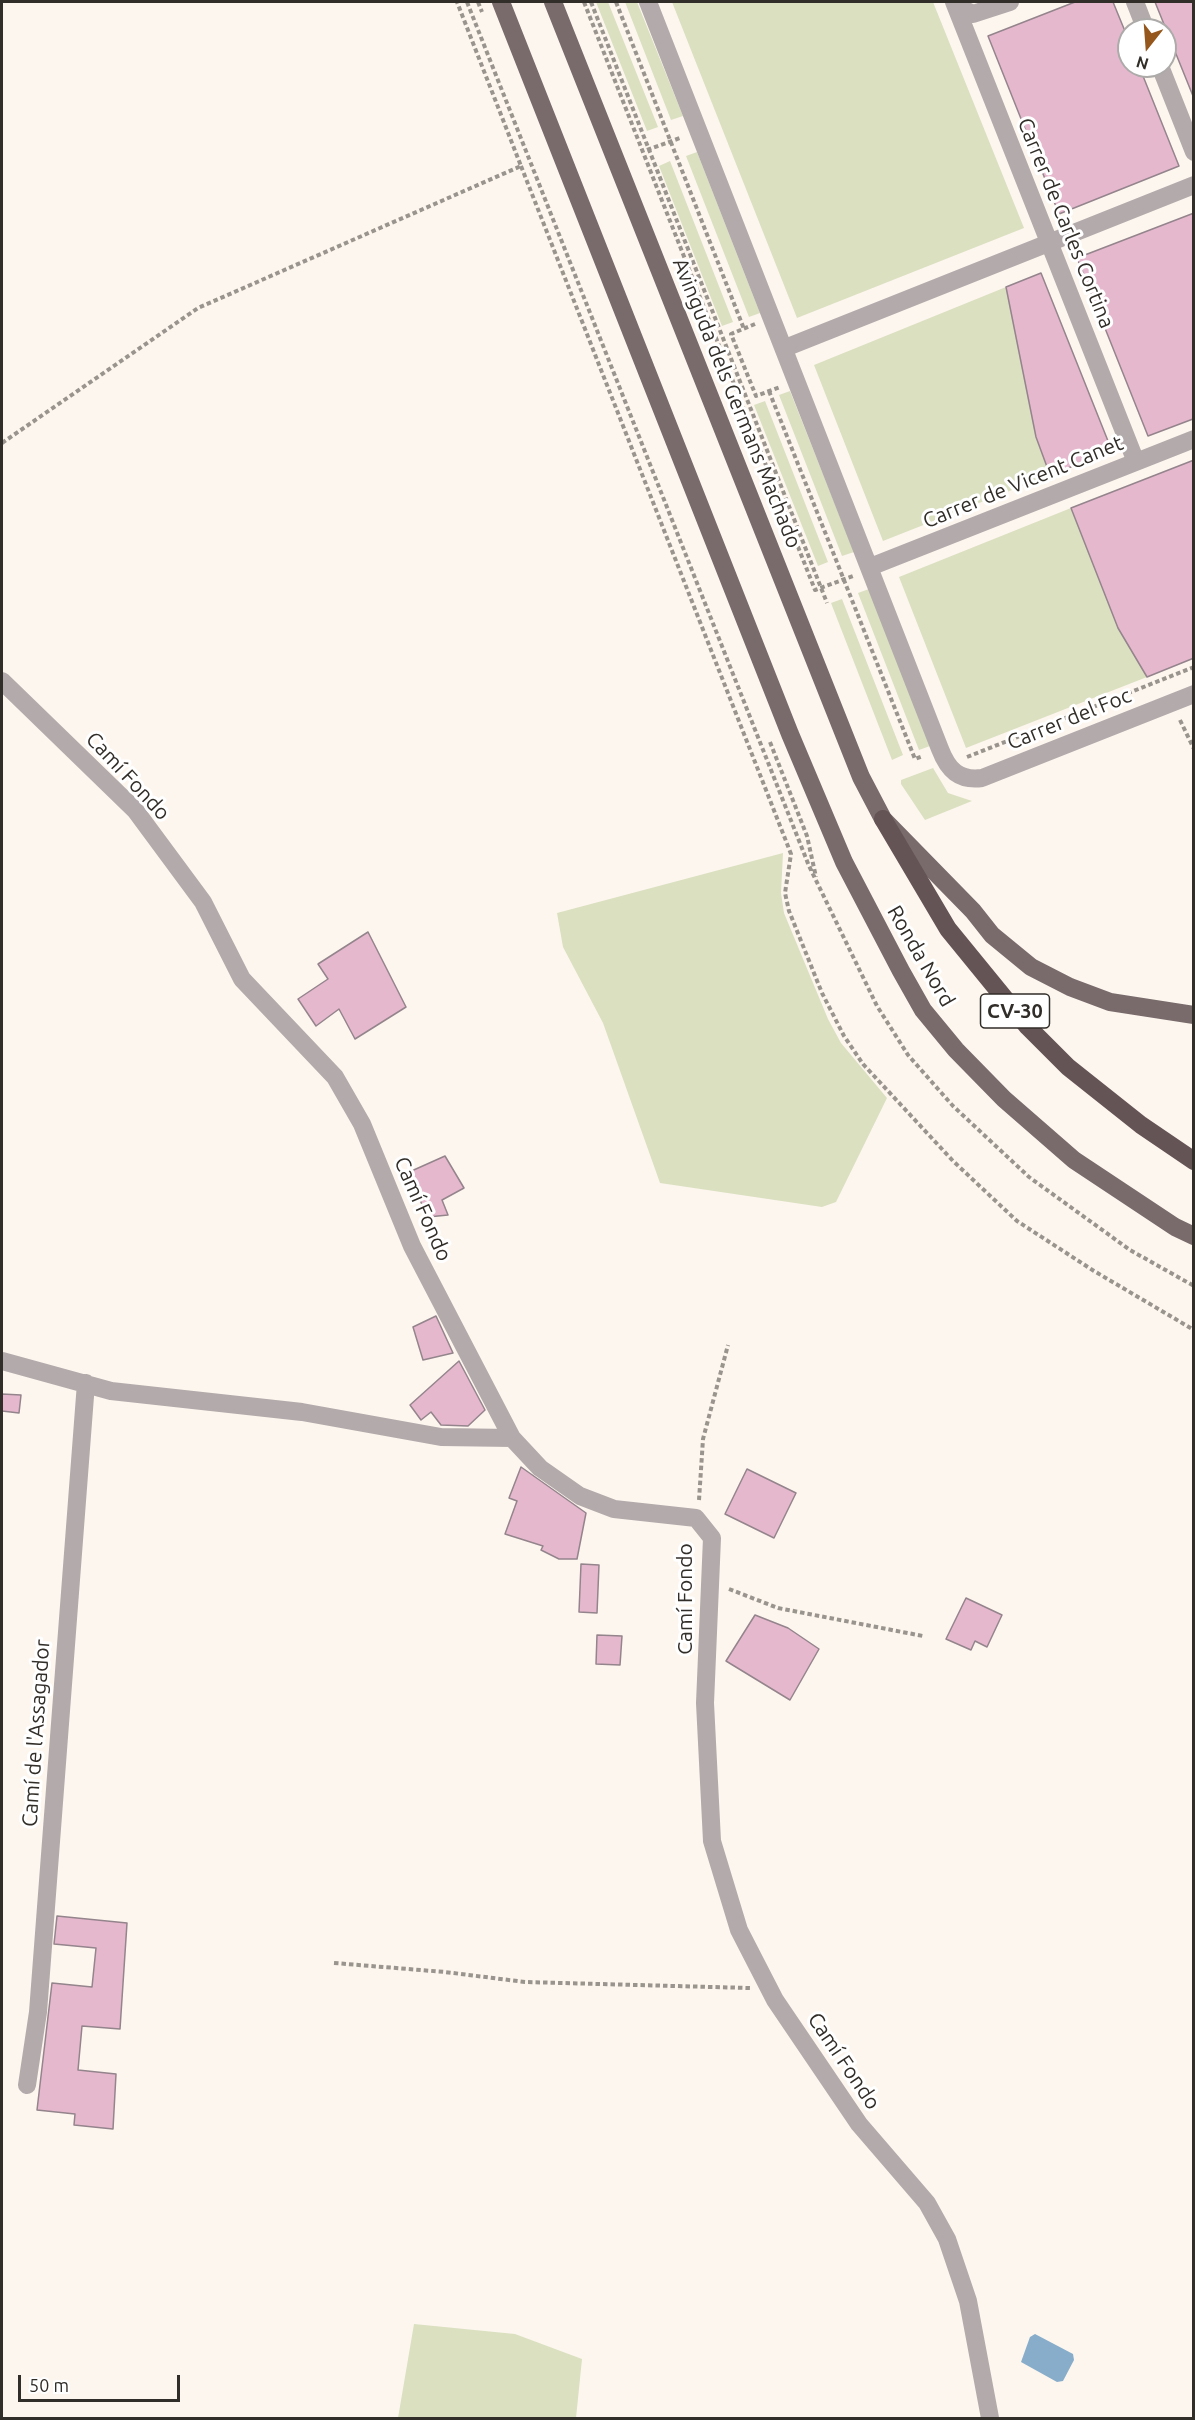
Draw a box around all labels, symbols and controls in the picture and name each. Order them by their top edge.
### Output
north arrow [1117,18,1177,78]
text: N [1134,53,1151,74]
street label: Carrer de Carles Cortina [1012,114,1120,332]
street label: Avinguda dels Germans Machado [667,254,807,552]
street label: Carrer de Vicent Canet [919,430,1127,534]
street label: Carrer del Foc [1003,683,1135,755]
street label: Camí Fondo [81,727,175,825]
street label: Ronda Nord [882,901,960,1011]
road number: CV-30 [980,994,1050,1028]
street label: Camí Fondo [389,1153,457,1265]
street label: Camí Fondo [672,1543,698,1655]
street label: Camí de l'Assagador [17,1638,55,1828]
street label: Camí Fondo [802,2008,886,2114]
scale bar [21,2363,183,2401]
text: 50 m [29,2375,69,2395]

